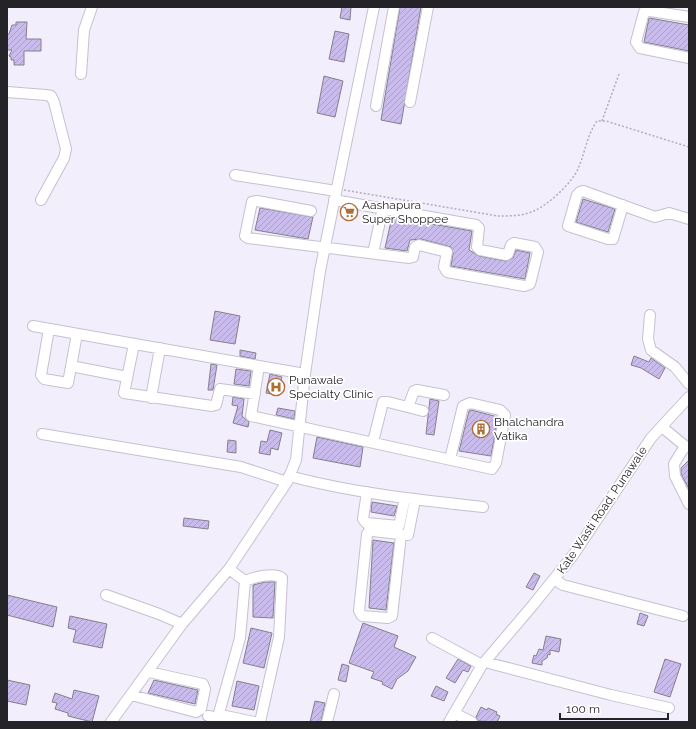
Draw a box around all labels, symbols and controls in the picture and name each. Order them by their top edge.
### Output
place label: Aashapura Super Shoppee [362,198,448,226]
supermarket icon: Aashapura Super Shoppee [339,202,359,222]
place label: Punawale Specialty Clinic [289,373,374,401]
hospital icon: Punawale Specialty Clinic [266,377,286,397]
place label: Bhalchandra Vatika [494,415,564,443]
building icon: Bhalchandra Vatika [471,419,491,439]
street label: Kate Wasti Road, Punawale [554,444,650,576]
scale bar [560,695,668,721]
text: 100 m [566,702,600,716]

